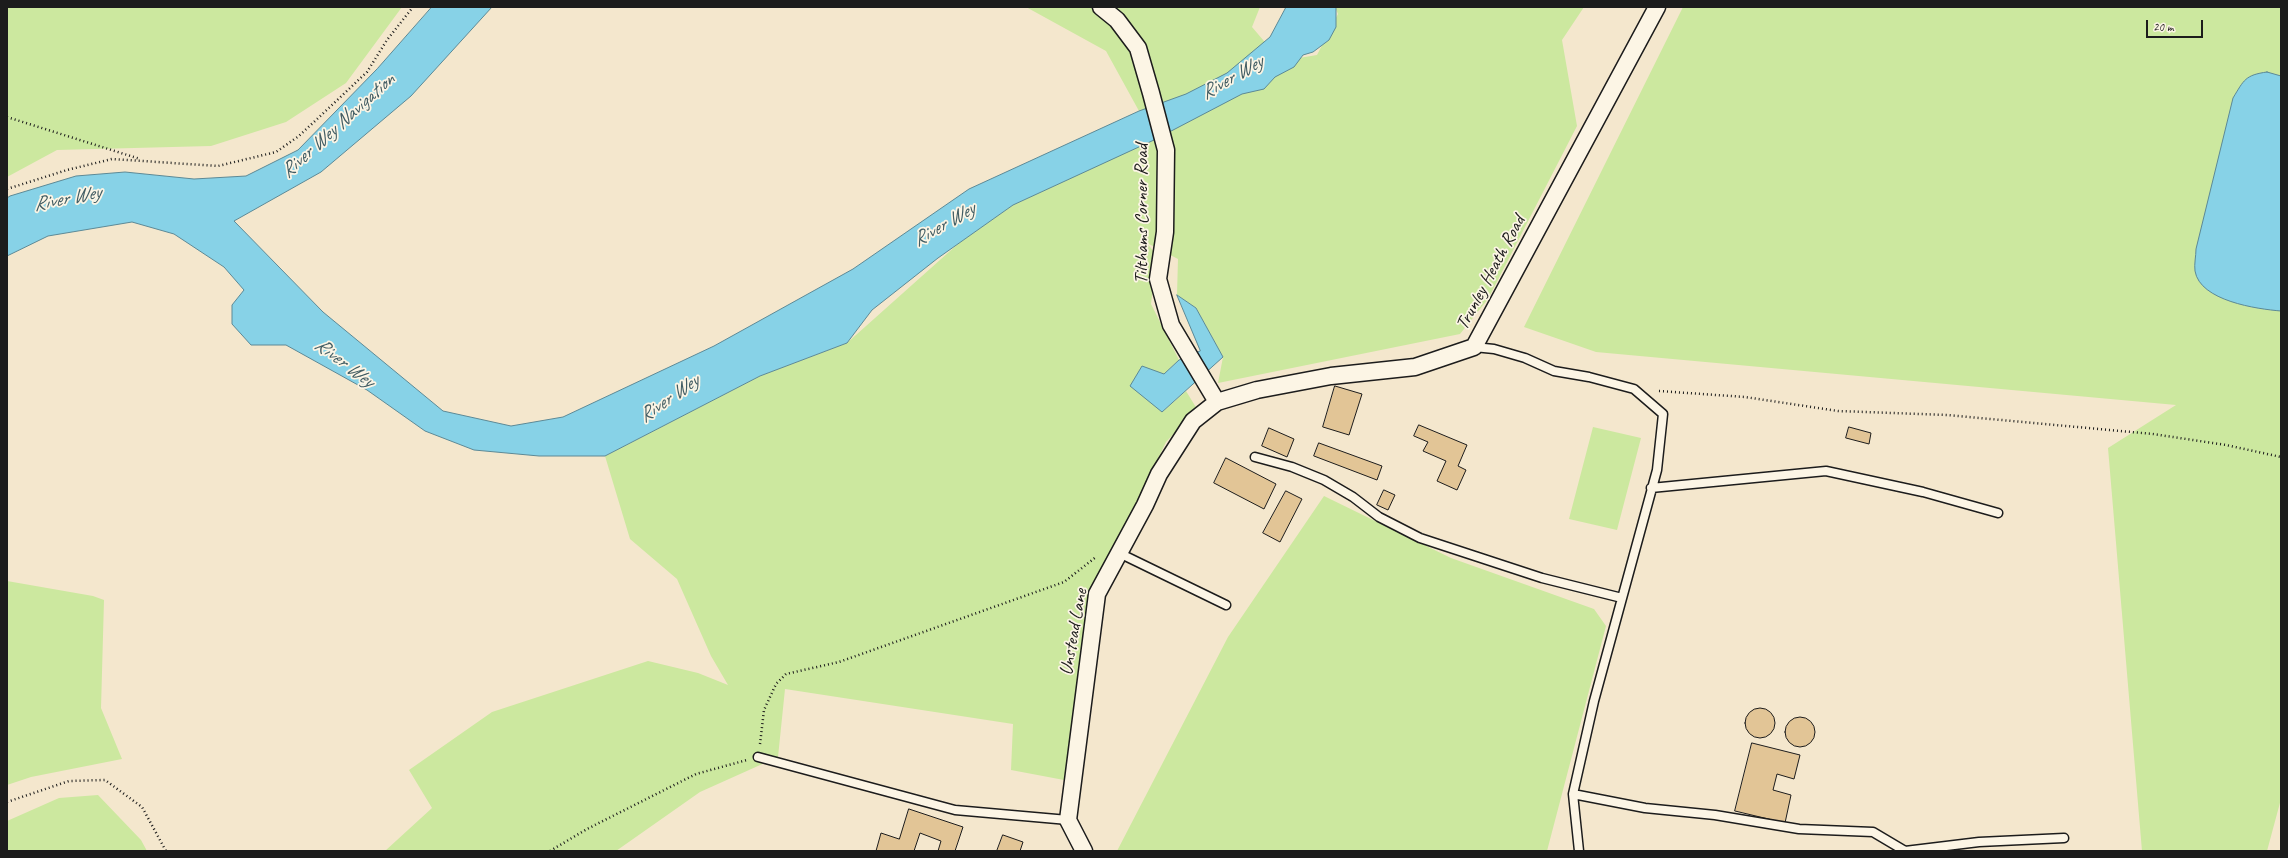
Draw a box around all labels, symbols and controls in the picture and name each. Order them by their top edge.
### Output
scale bar [2148,12,2205,38]
text: 20 m [2153,19,2173,35]
water label: River Wey [1197,51,1267,105]
water label: River Wey Navigation [276,69,400,183]
street label: Tilthams Corner Road [1131,144,1153,284]
water label: River Wey [31,181,103,217]
water label: River Wey [909,198,979,252]
street label: Trunley Heath Road [1451,212,1531,334]
water label: River Wey [310,333,378,393]
water label: River Wey [634,370,704,428]
street label: Unstead Lane [1055,587,1093,677]

